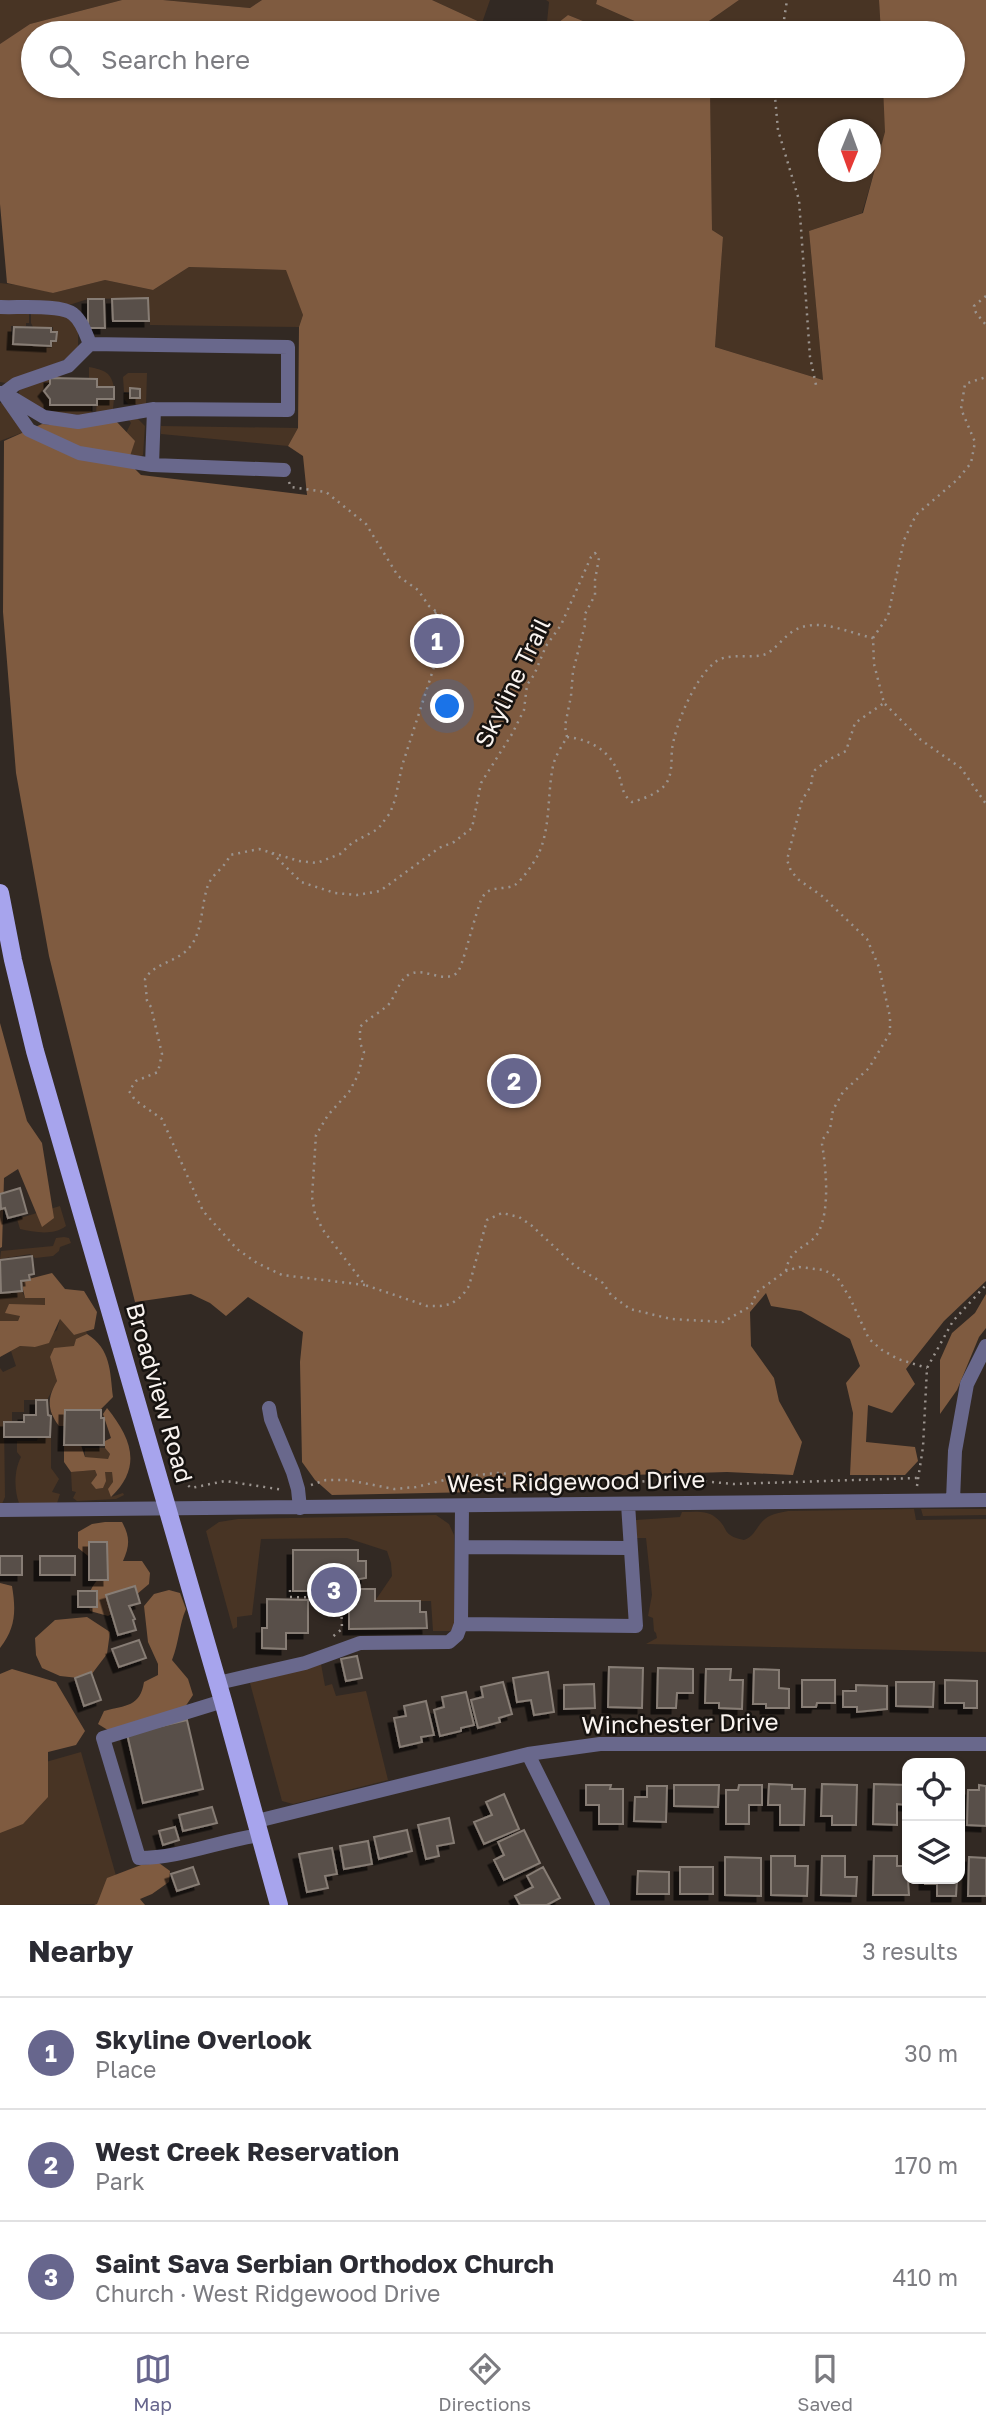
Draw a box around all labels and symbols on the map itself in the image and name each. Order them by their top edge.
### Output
north arrow [818,119,881,182]
street label: Skyline Trail [468,613,556,752]
pin: 1 [414,615,460,667]
your location [430,689,464,723]
pin: 2 [491,1055,537,1107]
street label: Broadview Road [121,1299,200,1486]
street label: West Ridgewood Drive [446,1464,705,1497]
pin: 3 [311,1564,357,1616]
street label: Winchester Drive [581,1706,779,1739]

